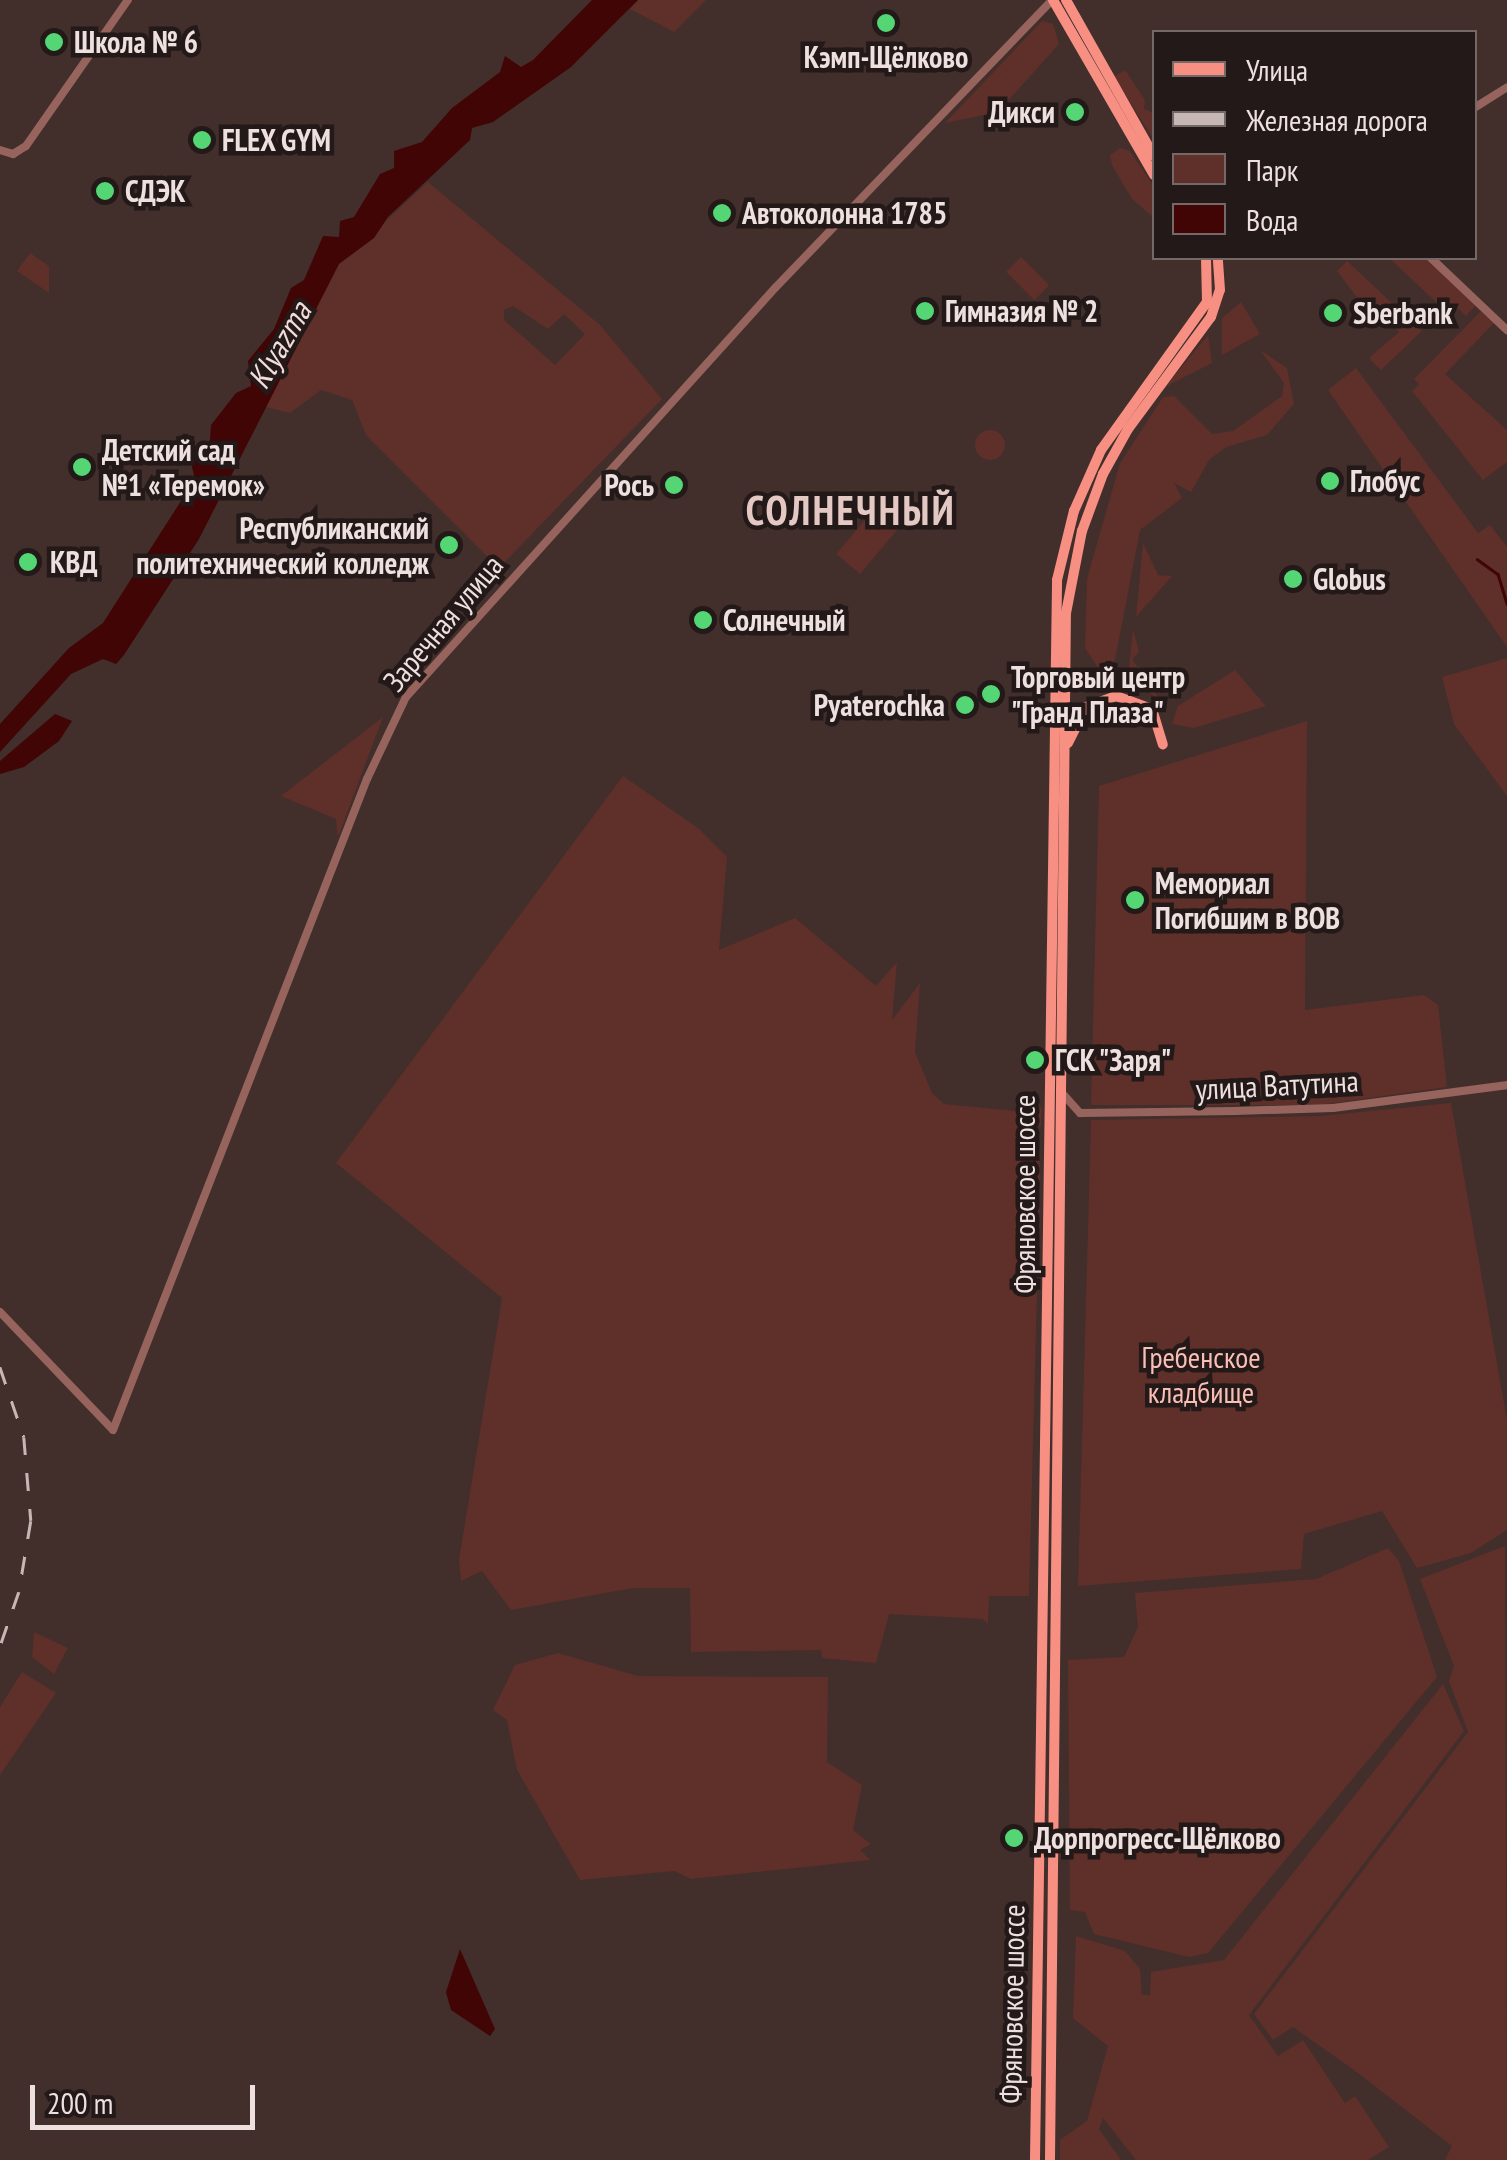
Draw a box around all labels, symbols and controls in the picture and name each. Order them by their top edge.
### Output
marker: Кэмп-Щёлково [875,12,897,34]
place label: Школа № 6 [74,24,198,60]
legend [1152,30,1477,260]
marker: Школа № 6 [43,31,65,53]
place label: Кэмп-Щёлково [804,39,968,75]
text: Улица [1246,50,1308,89]
place label: Дикси [988,94,1055,130]
text: Железная дорога [1246,100,1428,139]
marker: Дикси [1064,101,1086,123]
place label: FLEX GYM [222,122,332,158]
marker: FLEX GYM [191,129,213,151]
text: Парк [1246,150,1298,189]
place label: СДЭК [125,173,186,209]
marker: СДЭК [94,180,116,202]
place label: Автоколонна 1785 [742,195,947,231]
text: Вода [1246,200,1298,239]
marker: Автоколонна 1785 [711,202,733,224]
place label: Гимназия № 2 [945,293,1098,329]
water label: Klyazma [239,295,319,395]
place label: Sberbank [1353,295,1453,331]
marker: Гимназия № 2 [914,300,936,322]
marker: Sberbank [1322,302,1344,324]
place label: Детский сад №1 «Теремок» [102,432,265,502]
marker: Детский сад №1 «Теремок» [71,456,93,478]
place label: Глобус [1350,463,1420,499]
place label: Рось [604,467,654,503]
marker: Глобус [1319,470,1341,492]
marker: Рось [663,474,685,496]
district label: СОЛНЕЧНЫЙ [746,486,956,534]
place label: Республиканский политехнический колледж [136,510,429,580]
marker: Республиканский политехнический колледж [438,534,460,556]
place label: КВД [50,544,98,580]
street label: Заречная улица [376,548,510,698]
marker: КВД [15,549,41,575]
place label: Globus [1313,561,1386,597]
marker: Globus [1282,568,1304,590]
place label: Солнечный [723,602,845,638]
marker: Солнечный [692,609,714,631]
place label: Торговый центр "Гранд Плаза" [1011,659,1185,730]
marker: Торговый центр "Гранд Плаза" [980,683,1002,705]
place label: Pyaterochka [814,687,945,723]
marker: Pyaterochka [954,694,976,716]
place label: Мемориал Погибшим в ВОВ [1155,865,1340,936]
marker: Мемориал Погибшим в ВОВ [1124,889,1146,911]
place label: ГСК "Заря" [1055,1042,1174,1078]
marker: ГСК "Заря" [1024,1049,1046,1071]
street label: улица Ватутина [1195,1063,1359,1107]
street label: Фряновское шоссе [1006,1095,1042,1293]
park label: Гребенское кладбище [1141,1339,1261,1410]
place label: Дорпрогресс-Щёлково [1034,1820,1281,1856]
marker: Дорпрогресс-Щёлково [1003,1827,1025,1849]
street label: Фряновское шоссе [992,1904,1032,2104]
scale bar [35,2065,260,2127]
text: 200 m [47,2083,113,2122]

